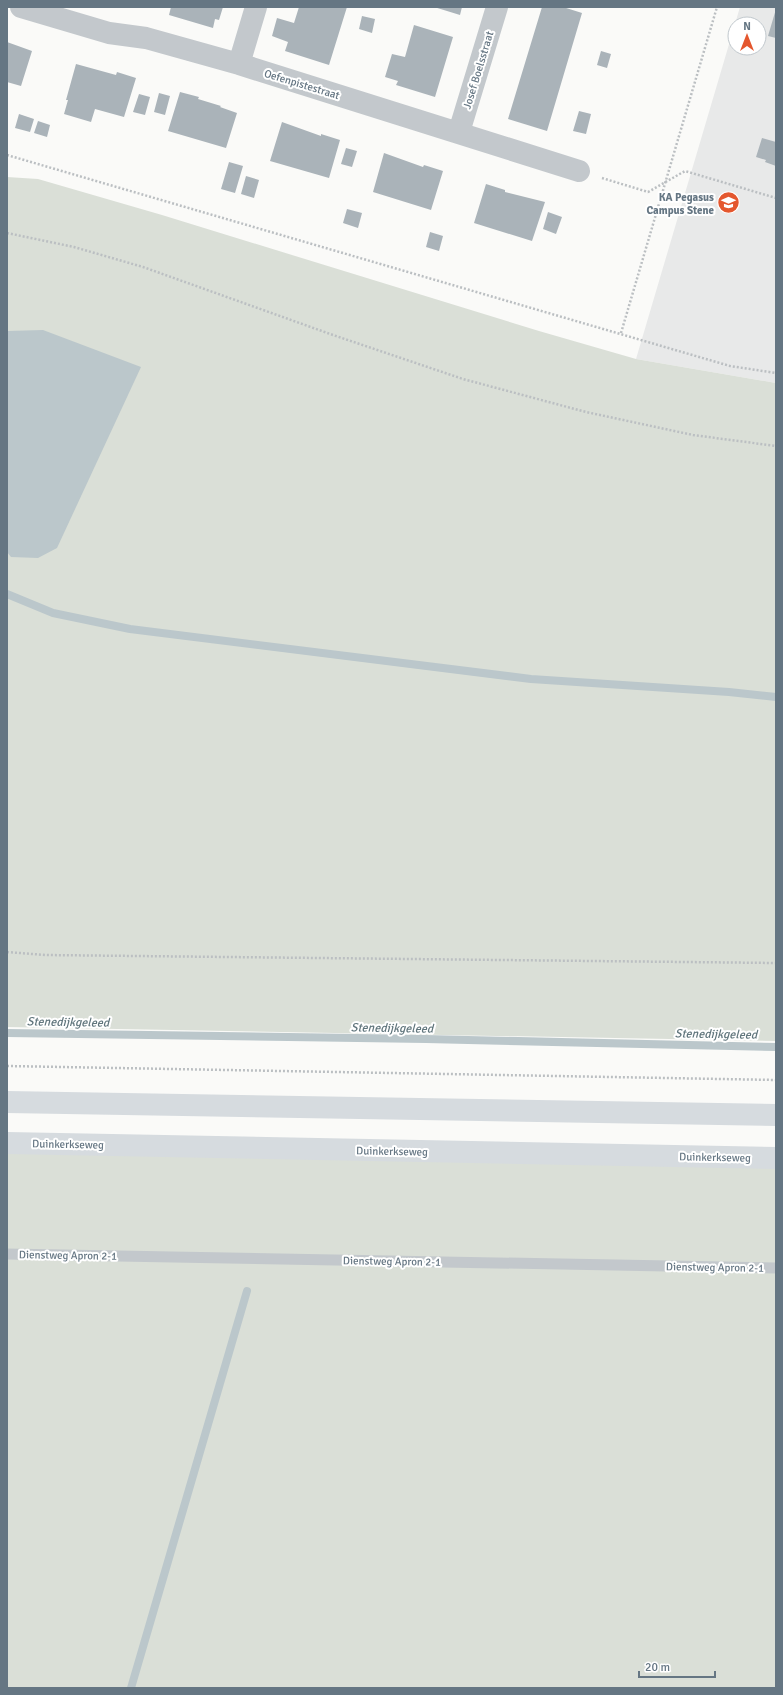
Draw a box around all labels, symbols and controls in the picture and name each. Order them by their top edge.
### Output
north arrow [727,16,767,56]
text: N [743,20,751,33]
street label: Josef Boelsstraat [460,30,497,111]
street label: Oefenpistestraat [263,67,341,102]
school or university icon: KA Pegasus Campus Stene [716,190,742,216]
place label: KA Pegasus Campus Stene [646,191,715,217]
water label: Stenedijkgeleed [27,1014,111,1031]
water label: Stenedijkgeleed [351,1020,435,1037]
water label: Stenedijkgeleed [675,1026,759,1043]
street label: Duinkerkseweg [32,1137,104,1152]
street label: Duinkerkseweg [356,1144,428,1159]
street label: Duinkerkseweg [679,1150,751,1165]
street label: Dienstweg Apron 2-1 [19,1248,117,1263]
street label: Dienstweg Apron 2-1 [343,1254,441,1269]
street label: Dienstweg Apron 2-1 [666,1260,764,1275]
scale bar [639,1653,715,1679]
text: 20 m [645,1660,670,1675]

